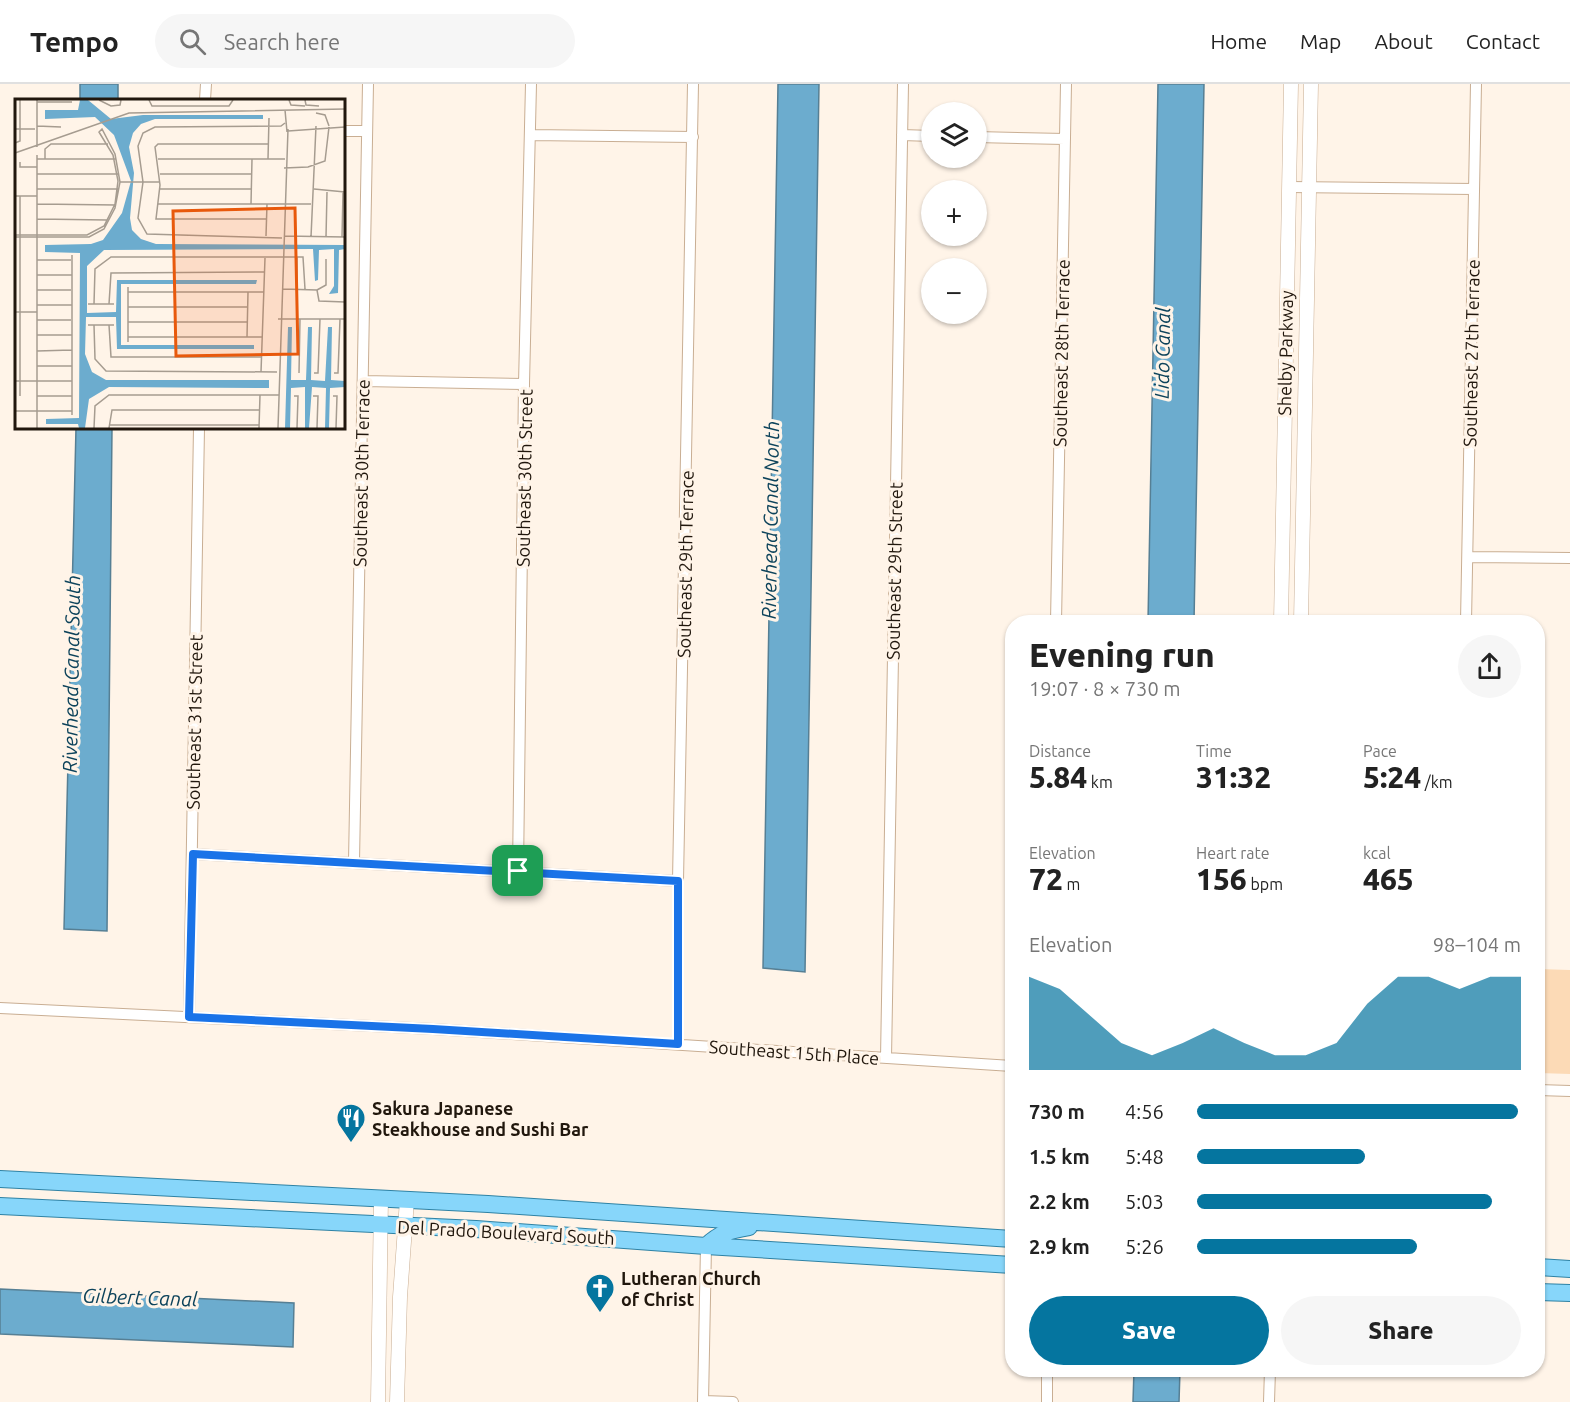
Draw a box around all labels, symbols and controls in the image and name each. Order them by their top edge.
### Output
search box [155,14,575,68]
icon: search [176,25,209,58]
text: Tempo [30,26,119,57]
text: Search here [224,29,340,54]
text: Home [1210,29,1267,53]
text: Map [1300,29,1341,53]
text: About [1374,29,1433,53]
text: Contact [1466,29,1540,53]
inset map [15,99,345,429]
map controls [921,102,987,324]
button: layers [921,102,987,168]
button: + [921,180,987,246]
button: − [921,258,987,324]
street label: Southeast 28th Terrace [1049,259,1073,447]
street label: Southeast 27th Terrace [1459,259,1483,447]
street label: Shelby Parkway [1274,290,1296,416]
water label: Lido Canal [1150,307,1174,399]
street label: Southeast 30th Terrace [349,379,373,567]
street label: Southeast 30th Street [512,389,536,567]
water label: Riverhead Canal North [757,421,783,619]
street label: Southeast 29th Terrace [673,470,697,658]
street label: Southeast 29th Street [882,482,906,660]
water label: Riverhead Canal South [58,575,84,773]
street label: Southeast 31st Street [182,634,206,810]
button: share [1458,635,1521,698]
text: Evening run [1029,636,1215,673]
text: 19:07 · 8 × 730 m [1029,677,1181,700]
text: Distance [1029,742,1091,760]
text: Time [1196,742,1232,760]
text: Pace [1363,742,1397,760]
text: 5.84 [1029,760,1087,794]
text: 31:32 [1196,760,1271,794]
text: 5:24 [1363,760,1421,794]
text: km [1087,773,1113,791]
text: /km [1421,773,1453,791]
text: Elevation [1029,844,1096,862]
text: Heart rate [1196,844,1270,862]
text: kcal [1363,844,1391,862]
pin [492,845,543,896]
icon: arrive [501,854,534,887]
text: 72 [1029,862,1063,896]
text: 156 [1196,862,1247,896]
text: 465 [1363,862,1414,896]
text: m [1063,875,1080,893]
text: bpm [1247,875,1283,893]
text: Elevation [1029,933,1112,956]
text: 98–104 m [1433,933,1521,956]
street label: Southeast 15th Place [708,1036,880,1068]
place label: Sakura Japanese Steakhouse and Sushi Bar [372,1098,589,1139]
text: 730 m [1029,1100,1085,1123]
text: 4:56 [1125,1100,1164,1123]
restaurant icon: Sakura Japanese Steakhouse and Sushi Bar [335,1102,367,1144]
text: 1.5 km [1029,1145,1090,1168]
text: 5:48 [1125,1145,1164,1168]
text: 2.2 km [1029,1190,1090,1213]
text: 5:03 [1125,1190,1164,1213]
street label: Del Prado Boulevard South [397,1216,615,1248]
text: 2.9 km [1029,1235,1090,1258]
text: 5:26 [1125,1235,1164,1258]
place label: Lutheran Church of Christ [621,1268,761,1309]
church icon: Lutheran Church of Christ [584,1272,616,1314]
water label: Gilbert Canal [82,1283,198,1311]
button: Save [1029,1296,1269,1365]
button: Share [1281,1296,1521,1365]

